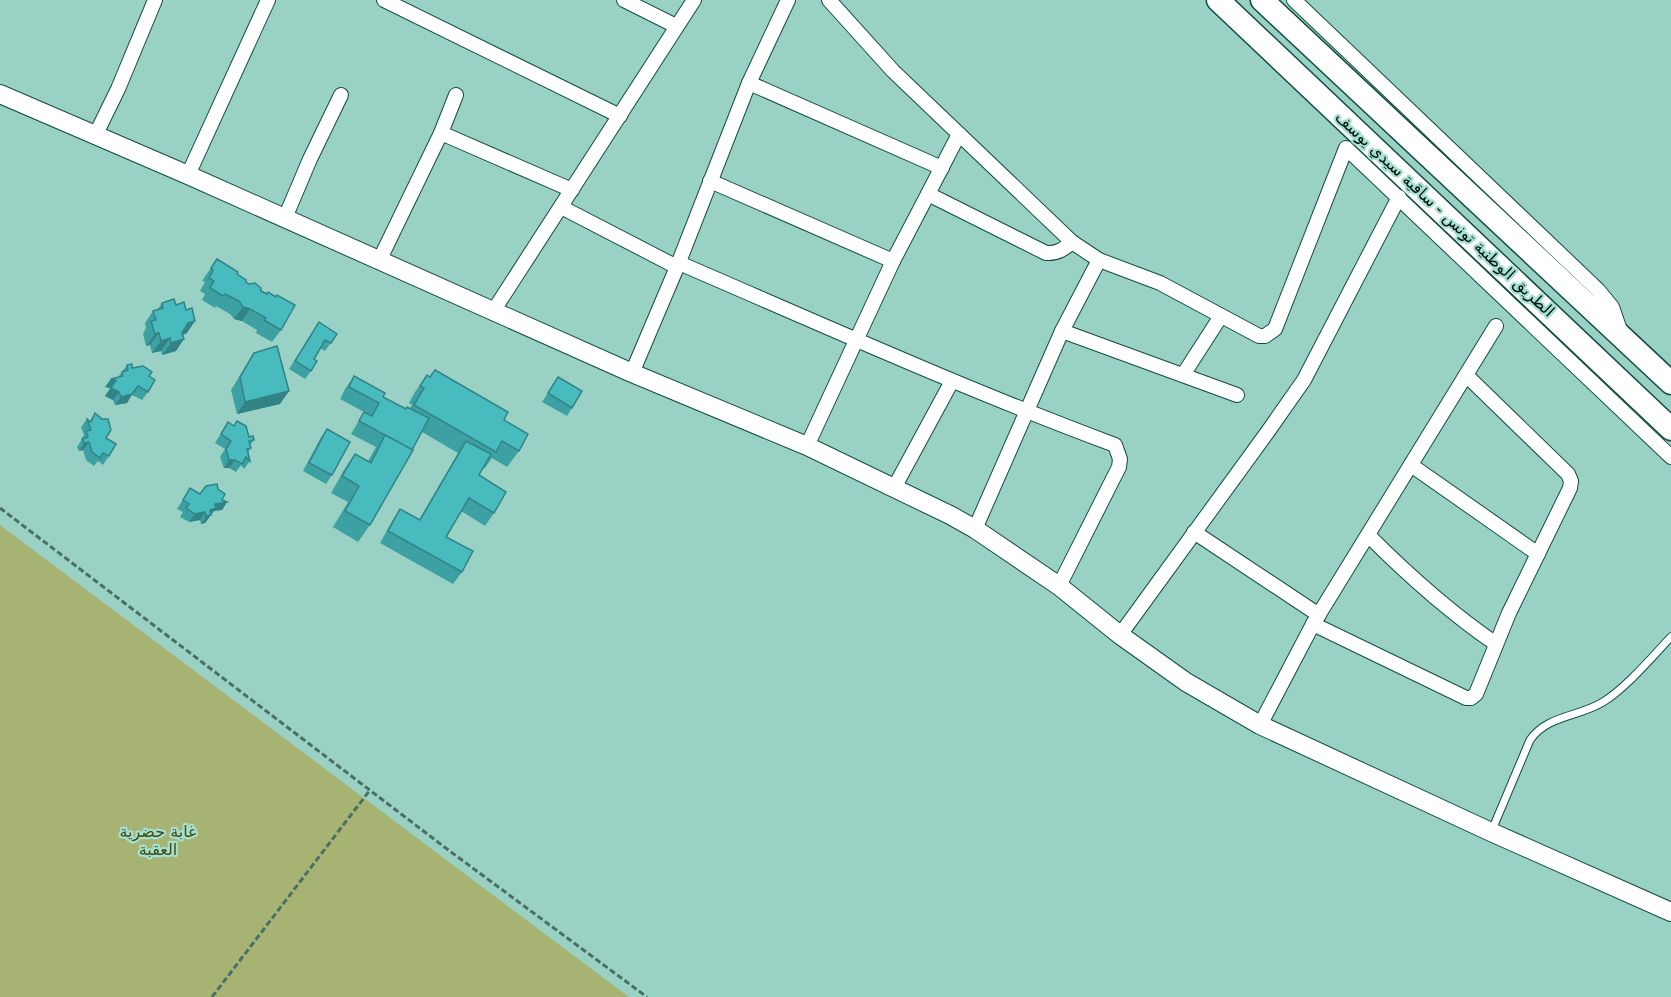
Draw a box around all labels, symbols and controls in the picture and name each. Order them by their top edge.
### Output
street label: الطريق الوطنية تونس - ساقية سيدي يوسف [1331,107,1559,321]
park label: غابة حضرية العقبة [120,822,196,859]

